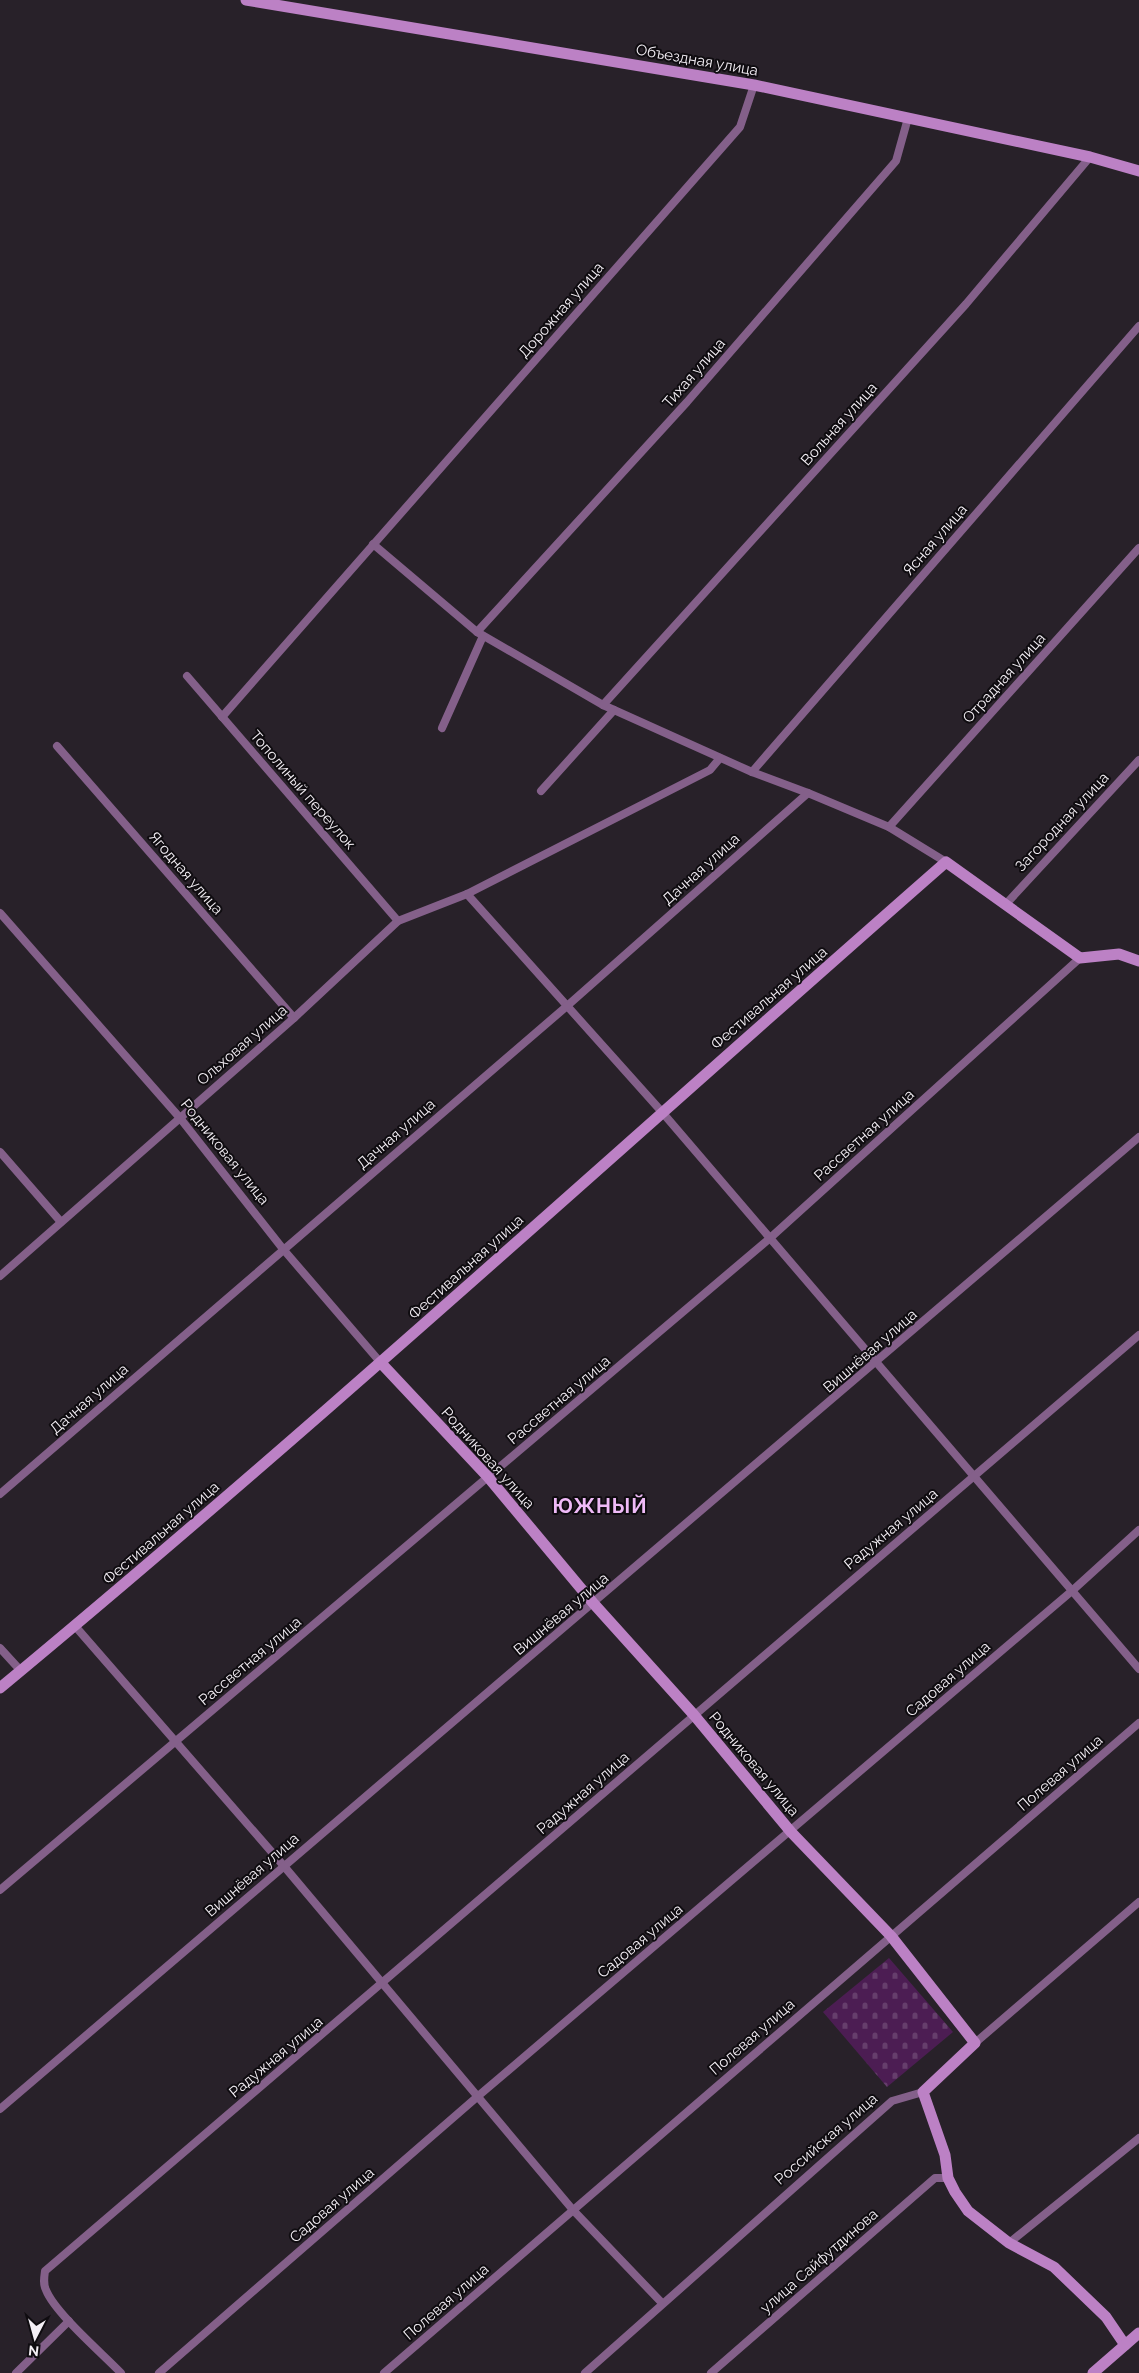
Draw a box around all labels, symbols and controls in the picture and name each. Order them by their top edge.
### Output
street label: Объездная улица [634,40,760,80]
street label: Дорожная улица [515,259,607,361]
street label: Тихая улица [659,335,729,411]
street label: Вольная улица [797,379,881,469]
street label: Ясная улица [899,501,971,579]
street label: Отрадная улица [959,629,1049,727]
street label: Тополиный переулок [247,727,360,853]
street label: Загородная улица [1012,769,1112,875]
street label: Ягодная улица [145,828,227,918]
street label: Дачная улица [659,830,743,908]
street label: Фестивальная улица [707,943,831,1053]
street label: Ольховая улица [193,1001,291,1089]
street label: Рассветная улица [810,1085,918,1185]
street label: Дачная улица [353,1095,439,1173]
street label: Родниковая улица [177,1096,273,1208]
street label: Фестивальная улица [405,1211,527,1323]
street label: Вишнёвая улица [819,1305,921,1397]
street label: Рассветная улица [504,1352,614,1448]
street label: Дачная улица [46,1360,132,1438]
street label: Родниковая улица [438,1403,538,1513]
street label: Фестивальная улица [99,1478,223,1588]
street label: Радужная улица [841,1485,941,1573]
district label: ЮЖНЫЙ [552,1494,648,1518]
street label: Вишнёвая улица [510,1569,612,1659]
street label: Рассветная улица [195,1613,305,1709]
street label: Садовая улица [902,1637,994,1721]
street label: Родниковая улица [705,1708,803,1820]
street label: Полевая улица [1014,1731,1106,1815]
street label: Радужная улица [533,1748,633,1838]
street label: Вишнёвая улица [201,1829,303,1921]
street label: Садовая улица [594,1900,686,1982]
street label: Полевая улица [706,1995,798,2079]
street label: Радужная улица [226,2013,326,2101]
street label: Российская улица [771,2089,881,2189]
street label: Садовая улица [286,2163,378,2247]
street label: улица Сайфутдинова [757,2205,881,2317]
street label: Полевая улица [400,2260,492,2344]
north arrow [10,2313,60,2363]
text: N [27,2342,40,2359]

